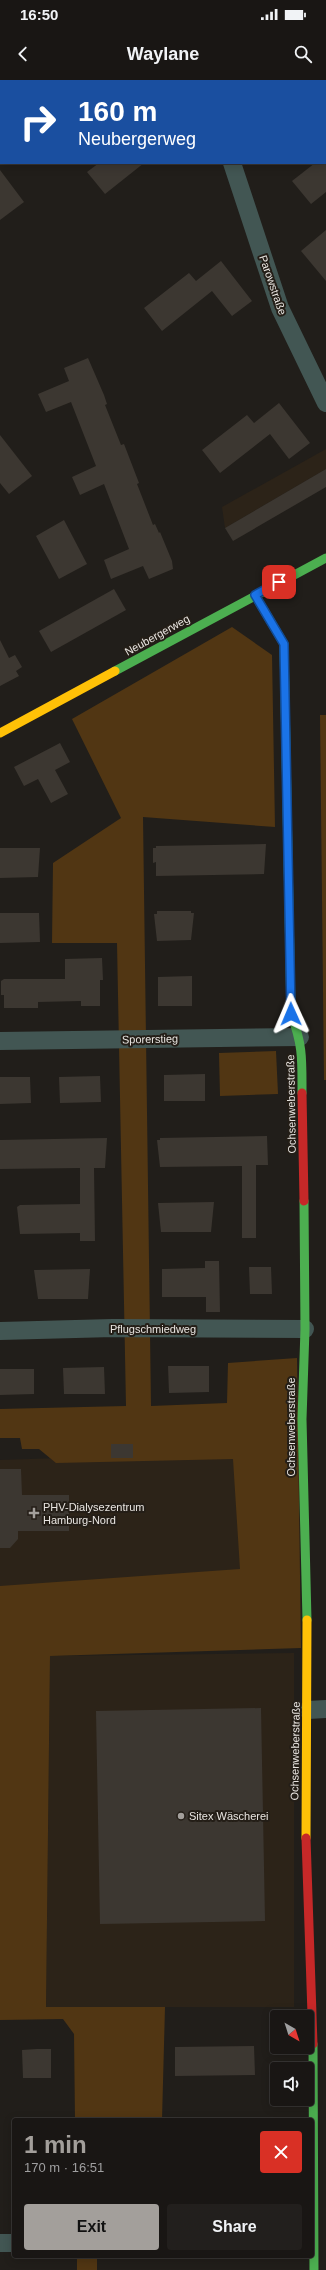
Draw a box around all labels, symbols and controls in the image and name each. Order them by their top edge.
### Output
text: 16:50 [20,6,58,23]
icon: back [12,43,34,65]
icon: search [292,43,314,65]
text: Waylane [127,44,199,64]
icon: right [12,96,64,148]
text: 160 m [78,96,157,127]
text: Neubergerweg [78,129,196,149]
street label: Parowstraße [257,254,289,316]
pin [262,565,296,599]
icon: arrive [268,571,290,593]
street label: Neubergerweg [123,612,191,658]
position arrow [270,993,312,1035]
street label: Sporerstieg [122,1033,178,1045]
street label: Ochsenweberstraße [284,1054,298,1154]
street label: Pflugschmiedweg [110,1323,196,1335]
street label: Ochsenweberstraße [285,1377,297,1477]
place label: PHV-Dialysezentrum Hamburg-Nord [43,1501,144,1526]
marker: PHV-Dialysezentrum Hamburg-Nord [28,1507,40,1519]
street label: Ochsenweberstraße [288,1701,302,1801]
place label: Sitex Wäscherei [189,1810,268,1822]
marker: Sitex Wäscherei [176,1811,186,1821]
north arrow [270,2010,314,2054]
map controls [270,2010,314,2106]
button: sound [270,2062,314,2106]
text: 1 min [24,2131,87,2158]
button: close [260,2131,302,2173]
text: 170 m · 16:51 [24,2160,104,2175]
button: Exit [24,2204,159,2250]
button: Share [167,2204,302,2250]

